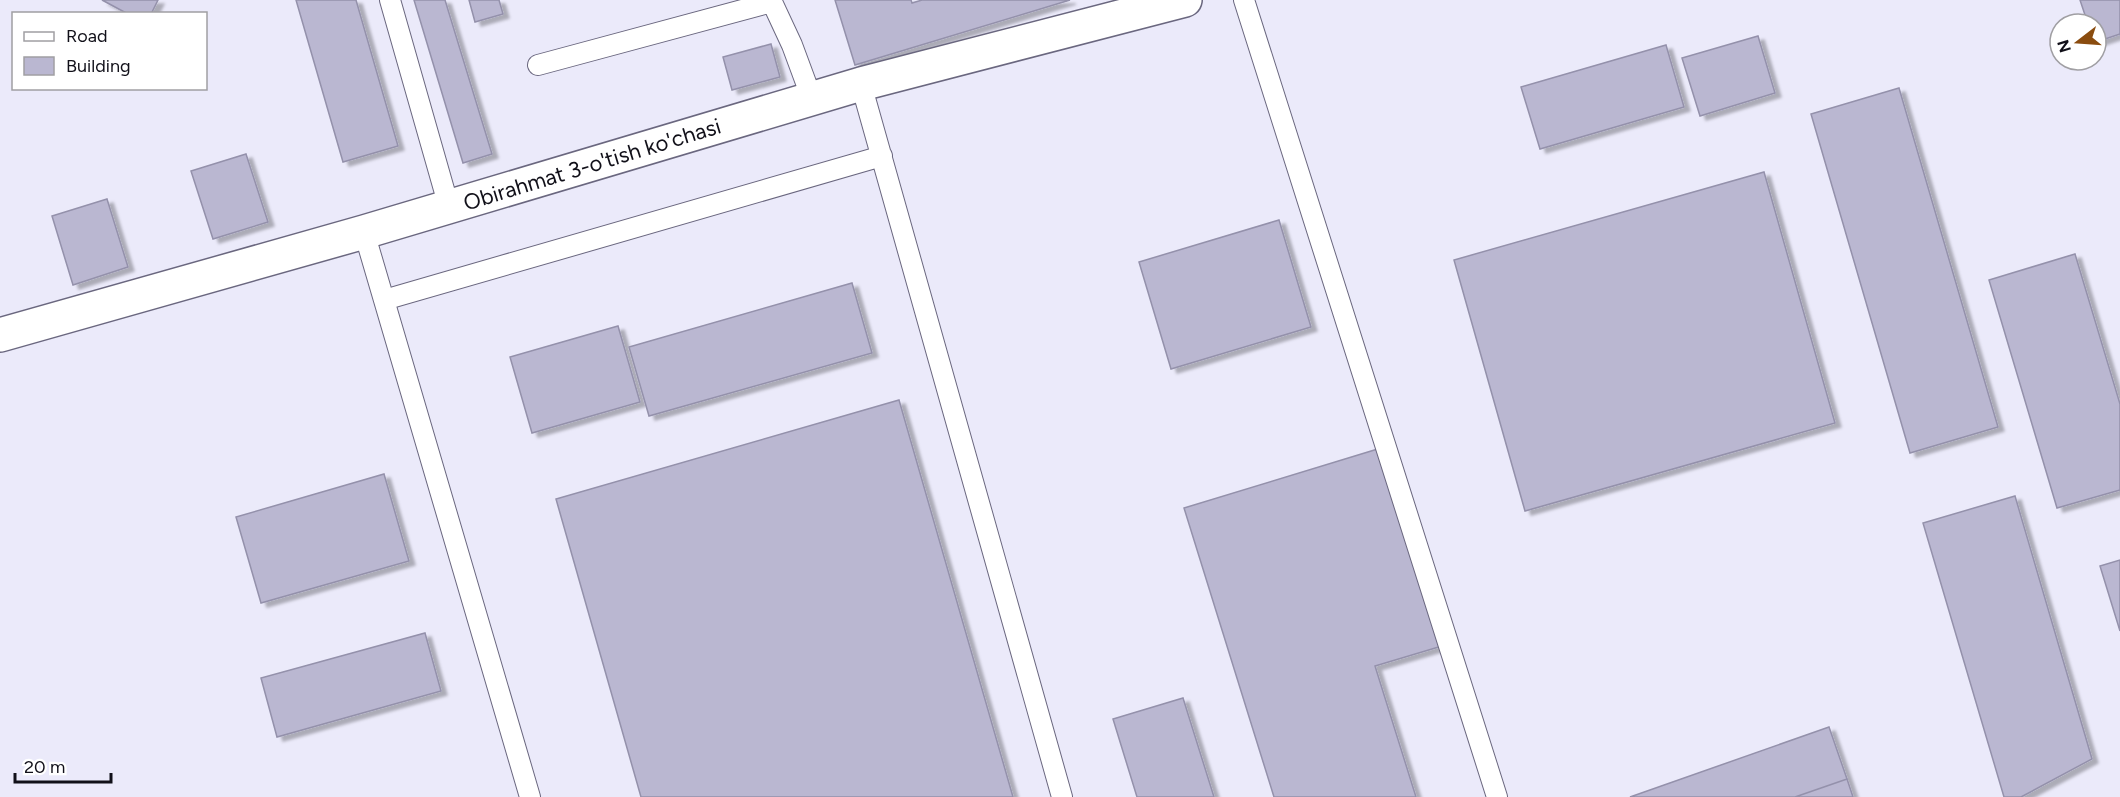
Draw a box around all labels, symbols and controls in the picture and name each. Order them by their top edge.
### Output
legend [12,12,207,90]
north arrow [2048,12,2108,72]
text: Road [66,25,107,47]
text: N [2053,38,2075,55]
text: Building [66,55,131,77]
street label: Obirahmat 3-o'tish ko'chasi [460,112,724,217]
scale bar [15,746,111,784]
text: 20 m [24,756,65,778]

